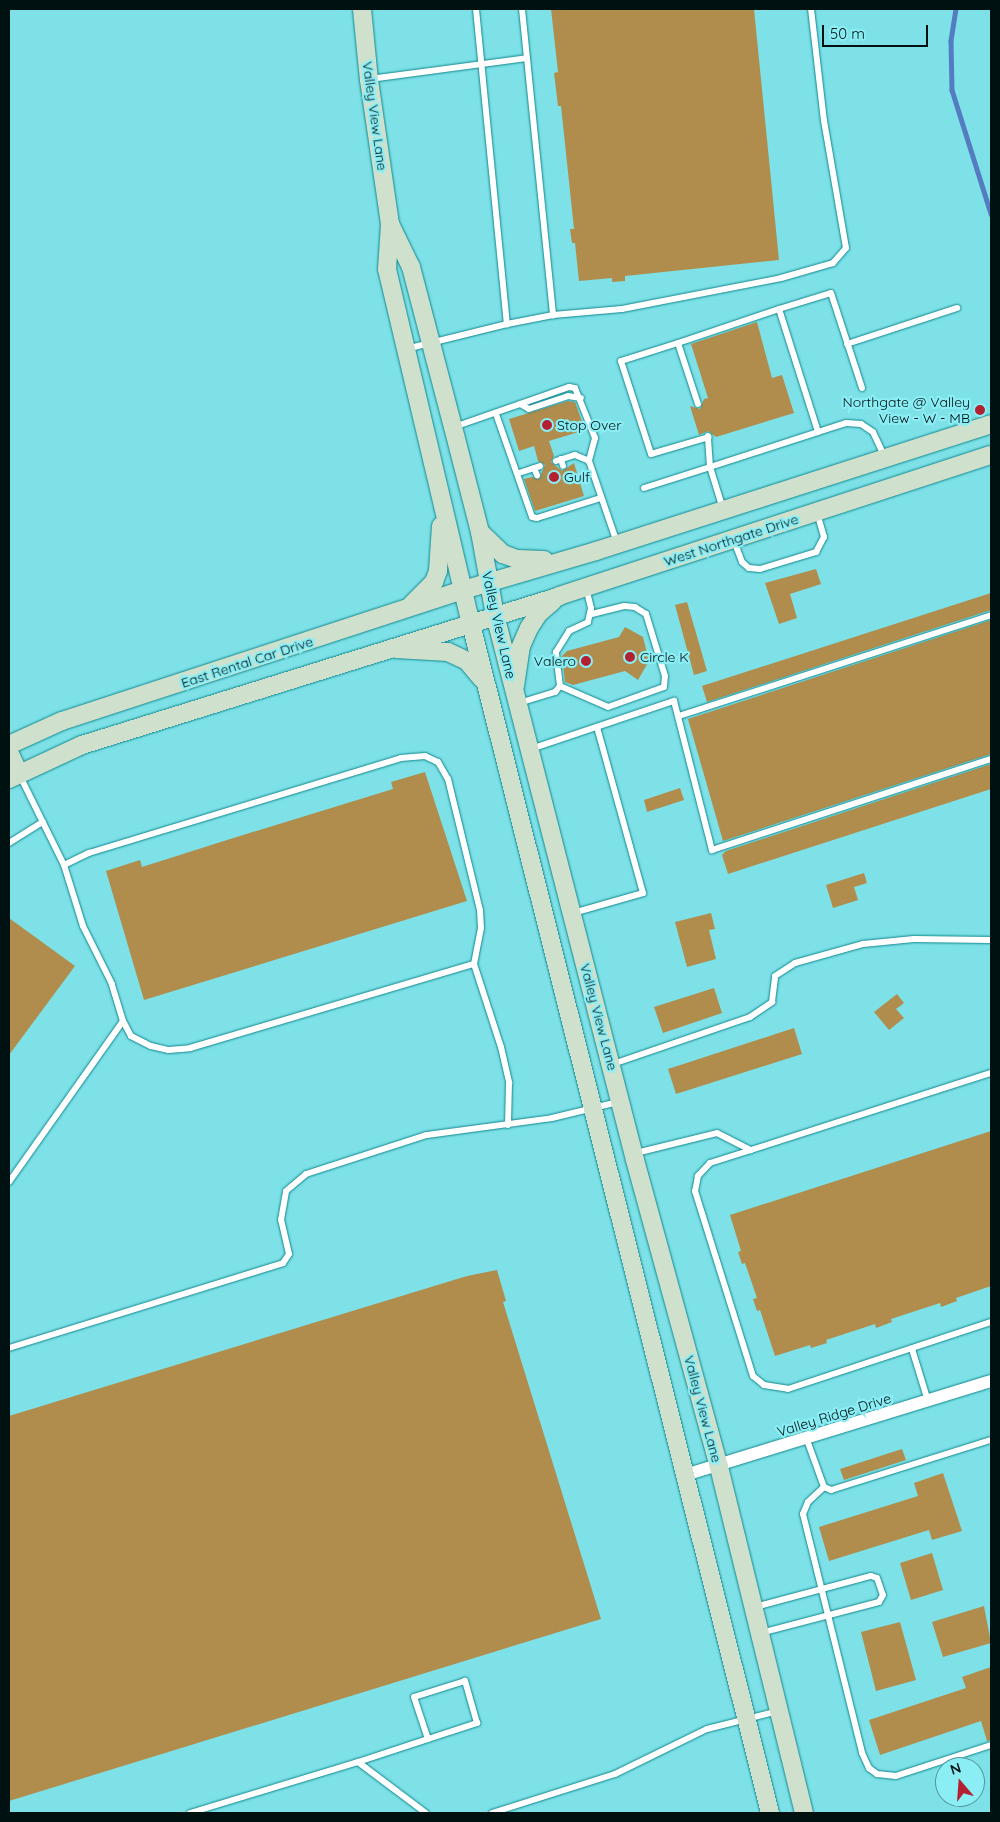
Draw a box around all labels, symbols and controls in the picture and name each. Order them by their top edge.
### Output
scale bar [825,15,931,47]
text: 50 m [830,24,865,43]
street label: Valley View Lane [359,60,391,172]
place label: Northgate @ Valley View - W - MB [843,394,970,427]
marker: Northgate @ Valley View - W - MB [974,404,986,416]
place label: Stop Over [557,417,622,433]
marker: Stop Over [541,419,553,431]
place label: Gulf [564,469,590,485]
marker: Gulf [548,471,560,483]
street label: West Northgate Drive [662,510,800,570]
street label: Valley View Lane [478,570,520,680]
street label: East Rental Car Drive [179,633,315,691]
place label: Circle K [640,649,689,665]
marker: Circle K [624,651,636,663]
place label: Valero [534,653,576,669]
marker: Valero [580,655,592,667]
street label: Valley View Lane [577,962,621,1072]
street label: Valley View Lane [681,1354,725,1464]
street label: Valley Ridge Drive [775,1390,893,1440]
north arrow [935,1757,985,1807]
text: N [948,1759,963,1779]

